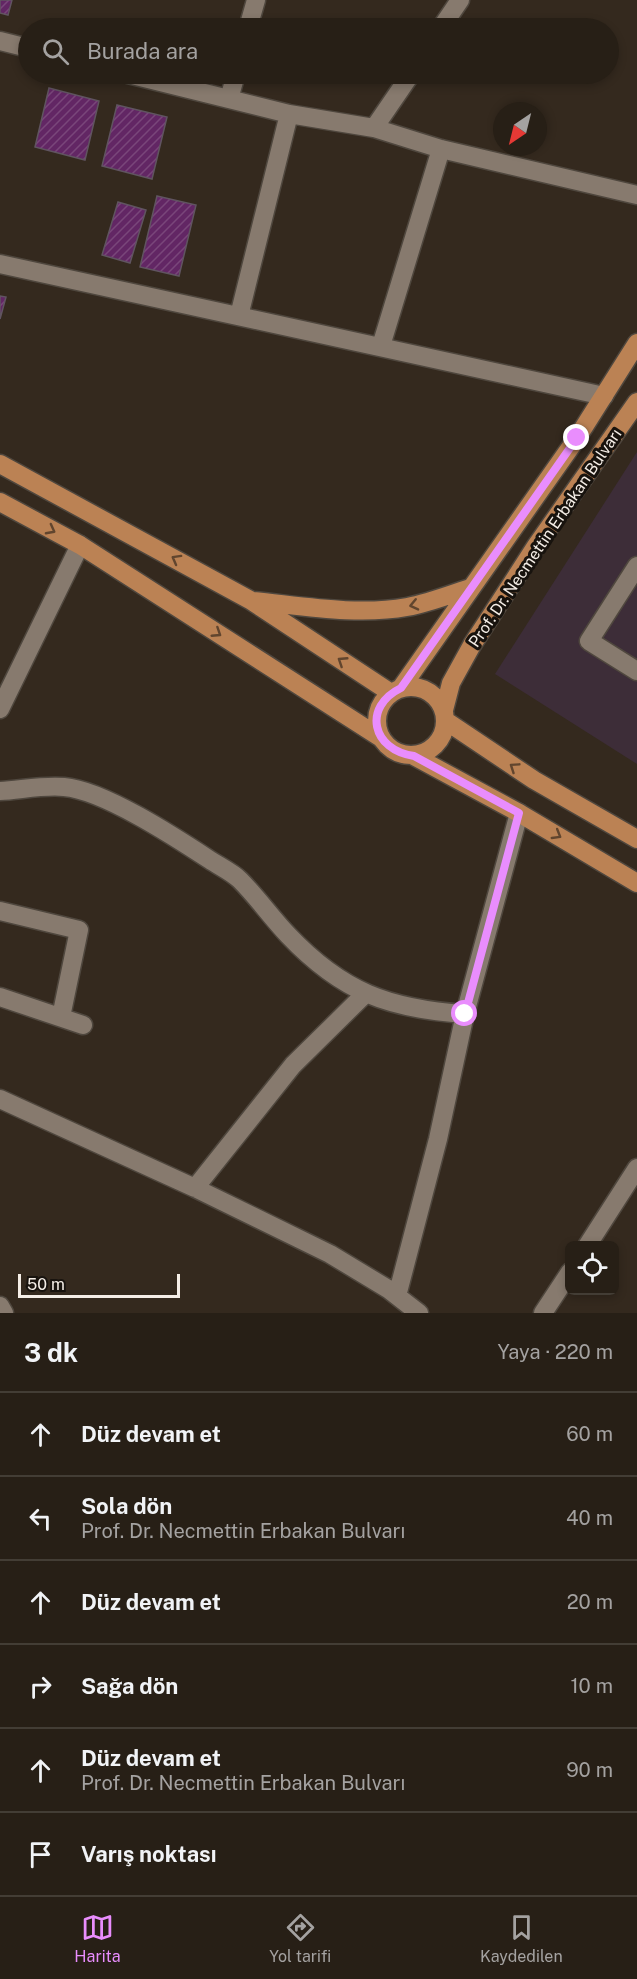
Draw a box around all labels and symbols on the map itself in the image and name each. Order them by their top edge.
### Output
north arrow [493,102,547,156]
route end [563,424,589,450]
street label: Prof. Dr. Necmettin Erbakan Bulvarı [465,425,625,651]
one-way arrow [45,523,56,534]
one-way arrow [171,555,182,566]
one-way arrow [410,598,420,611]
one-way arrow [211,625,221,637]
one-way arrow [338,656,348,668]
one-way arrow [510,762,520,774]
one-way arrow [551,828,561,839]
route start [451,1000,477,1026]
scale bar [18,1271,180,1298]

